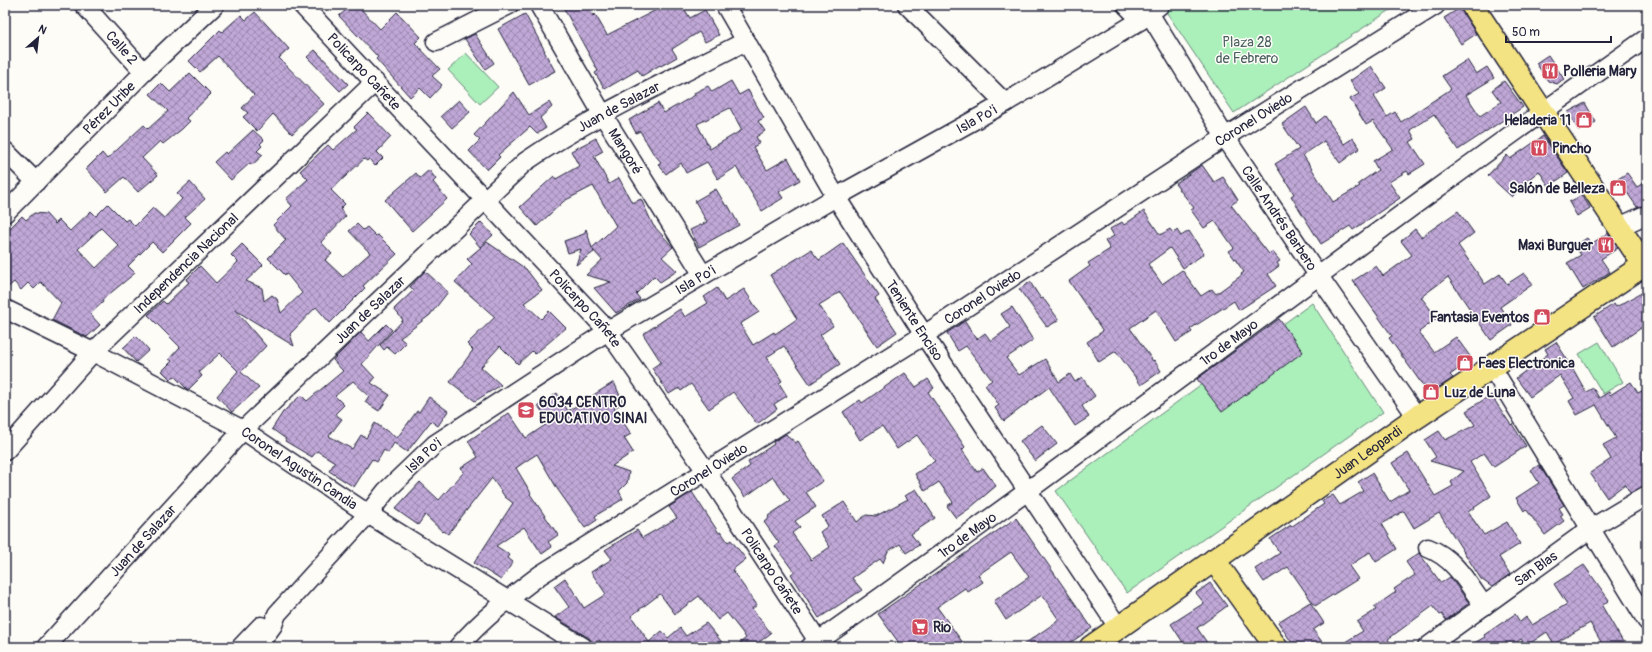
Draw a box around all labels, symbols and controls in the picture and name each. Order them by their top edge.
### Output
north arrow [18,18,58,58]
scale bar [1506,18,1611,44]
text: N [36,22,49,37]
text: 50 m [1512,25,1540,40]
street label: Calle 2 [102,27,141,68]
street label: Policarpo Cañete [324,30,404,114]
park label: Plaza 28 de Febrero [1216,34,1279,67]
restaurant icon: Polleria Mary [1540,61,1560,81]
place label: Polleria Mary [1563,63,1636,80]
street label: Pérez Uribe [79,78,139,138]
street label: Juan de Salazar [575,78,663,136]
street label: Coronel Oviedo [1212,89,1296,150]
street label: Isla Po'i [953,101,1000,137]
shop icon: Heladeria 11 [1574,110,1594,130]
place label: Heladeria 11 [1504,112,1571,129]
street label: Mangoré [604,125,646,178]
restaurant icon: Pincho [1529,138,1549,158]
place label: Pincho [1552,140,1592,157]
street label: Calle Andrés Barbero [1238,162,1321,274]
shop icon: Salón de Belleza [1608,178,1628,198]
place label: Salón de Belleza [1509,180,1605,197]
street label: Independencia Nacional [130,209,242,318]
restaurant icon: Maxi Burguer [1596,235,1616,255]
place label: Maxi Burguer [1518,237,1594,254]
street label: Isla Po'i [672,262,719,299]
street label: Coronel Oviedo [941,265,1025,328]
street label: Policarpo Cañete [545,266,625,351]
street label: Juan de Salazar [331,272,409,347]
street label: Teniente Enciso [882,277,947,364]
shop icon: Fantasia Eventos [1532,307,1552,327]
place label: Fantasia Eventos [1430,309,1530,326]
street label: 1ro de Mayo [1197,315,1262,370]
shop icon: Faes Electronica [1455,353,1475,373]
place label: Faes Electronica [1478,355,1575,372]
shop icon: Luz de Luna [1421,382,1441,402]
place label: Luz de Luna [1444,384,1516,401]
place label: 6034 CENTRO EDUCATIVO SINAI [539,394,648,427]
school or university icon: 6034 CENTRO EDUCATIVO SINAI [516,400,536,420]
street label: Juan Leopardi [1330,422,1406,483]
street label: Coronel Agustin Candia [238,423,361,513]
street label: Isla Po'i [402,434,445,477]
street label: Coronel Oviedo [667,439,751,501]
street label: Juan de Salazar [106,501,180,580]
street label: 1ro de Mayo [935,508,1000,562]
street label: Policarpo Cañete [737,525,806,618]
street label: San Blas [1511,547,1561,590]
supermarket icon: Rio [910,617,930,637]
place label: Rio [933,619,952,636]

